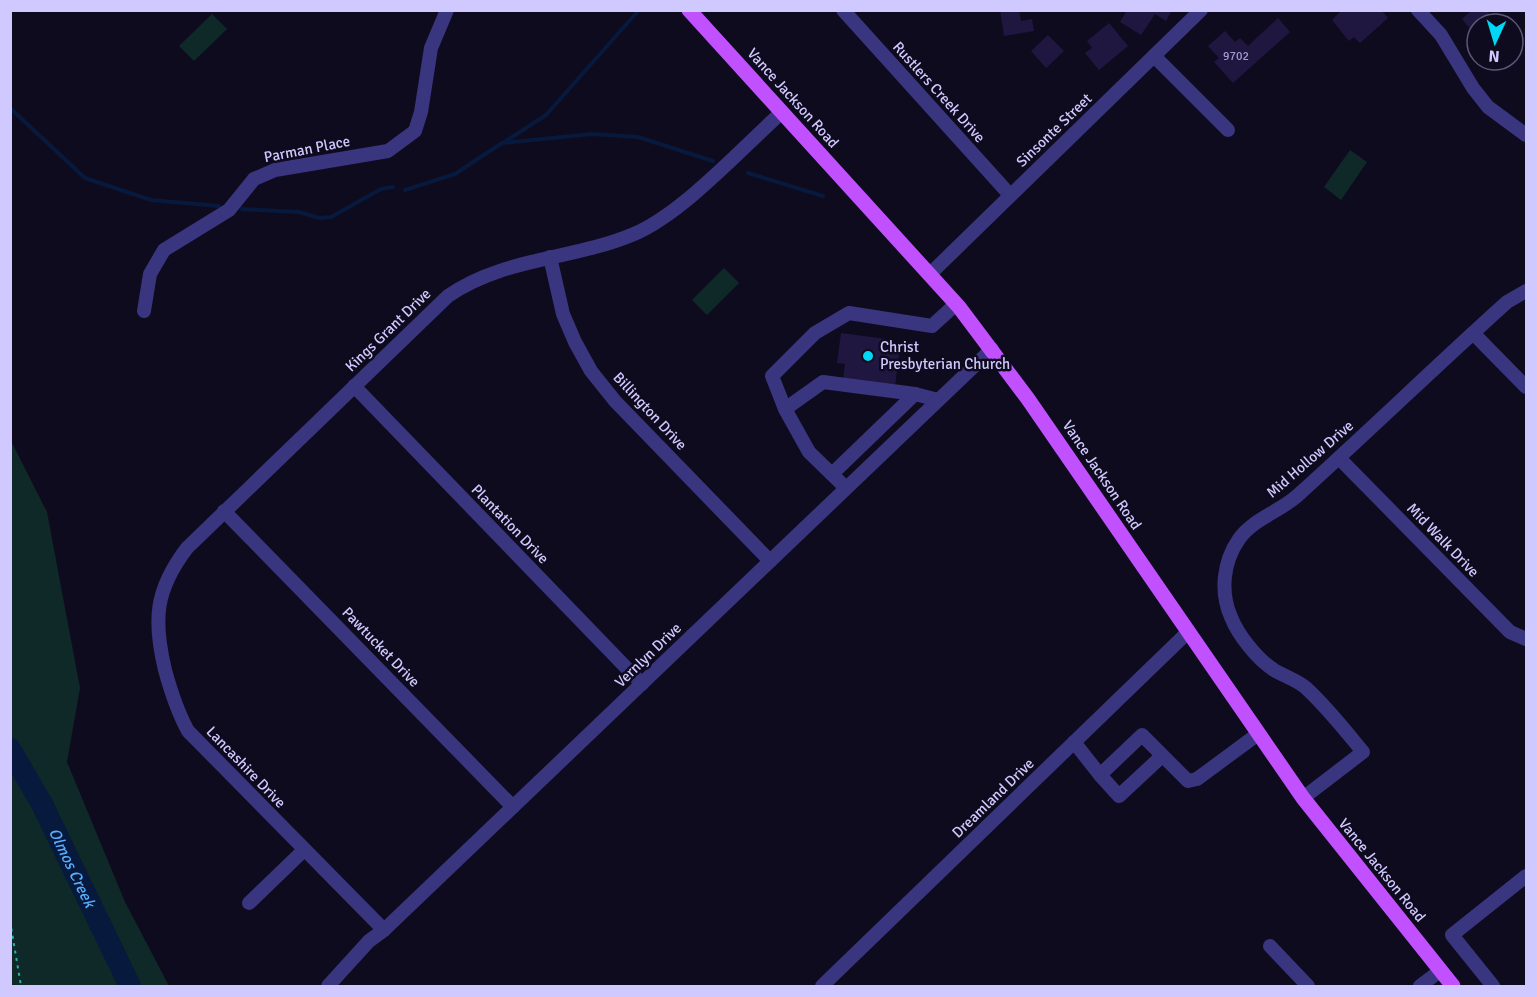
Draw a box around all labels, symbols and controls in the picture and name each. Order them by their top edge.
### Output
north arrow [1465,12,1525,72]
street label: Rustlers Creek Drive [889,38,989,146]
street label: Vance Jackson Road [743,44,843,152]
text: N [1488,46,1500,66]
house number: 9702 [1223,49,1249,64]
street label: Sinsonte Street [1012,89,1096,171]
street label: Parman Place [262,132,352,166]
street label: Kings Grant Drive [341,285,435,375]
place label: Christ Presbyterian Church [880,338,1010,373]
marker: Christ Presbyterian Church [861,349,875,363]
street label: Billington Drive [609,368,691,454]
street label: Mid Hollow Drive [1263,416,1357,502]
street label: Vance Jackson Road [1059,417,1145,533]
street label: Plantation Drive [468,480,552,568]
street label: Mid Walk Drive [1403,499,1483,581]
street label: Pawtucket Drive [338,603,424,691]
street label: Vernlyn Drive [611,619,685,691]
street label: Lancashire Drive [203,722,289,812]
street label: Dreamland Drive [948,754,1038,842]
street label: Vance Jackson Road [1335,815,1429,925]
water label: Olmos Creek [44,825,100,913]

